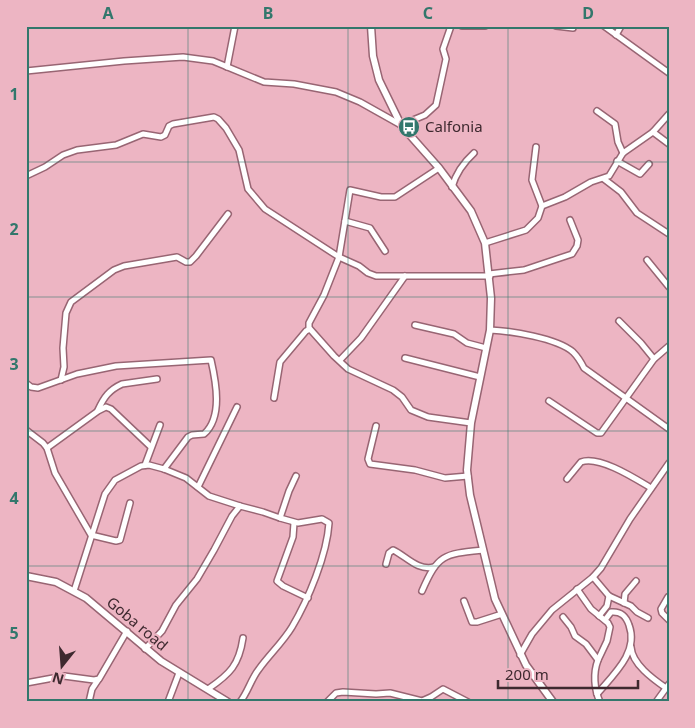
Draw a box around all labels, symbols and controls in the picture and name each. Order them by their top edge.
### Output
text: A [102,2,114,24]
text: B [263,2,273,24]
text: C [423,2,433,24]
text: D [582,2,594,24]
text: 1 [9,83,19,105]
bus stop icon: Calfonia [397,115,421,139]
place label: Calfonia [425,116,483,136]
text: 2 [9,218,19,240]
text: 3 [9,353,19,375]
text: 4 [9,487,19,509]
street label: Goba road [103,592,172,655]
text: 5 [9,622,19,644]
north arrow [38,640,88,690]
scale bar [498,658,638,690]
text: 200 m [505,664,549,684]
text: N [50,668,66,690]

